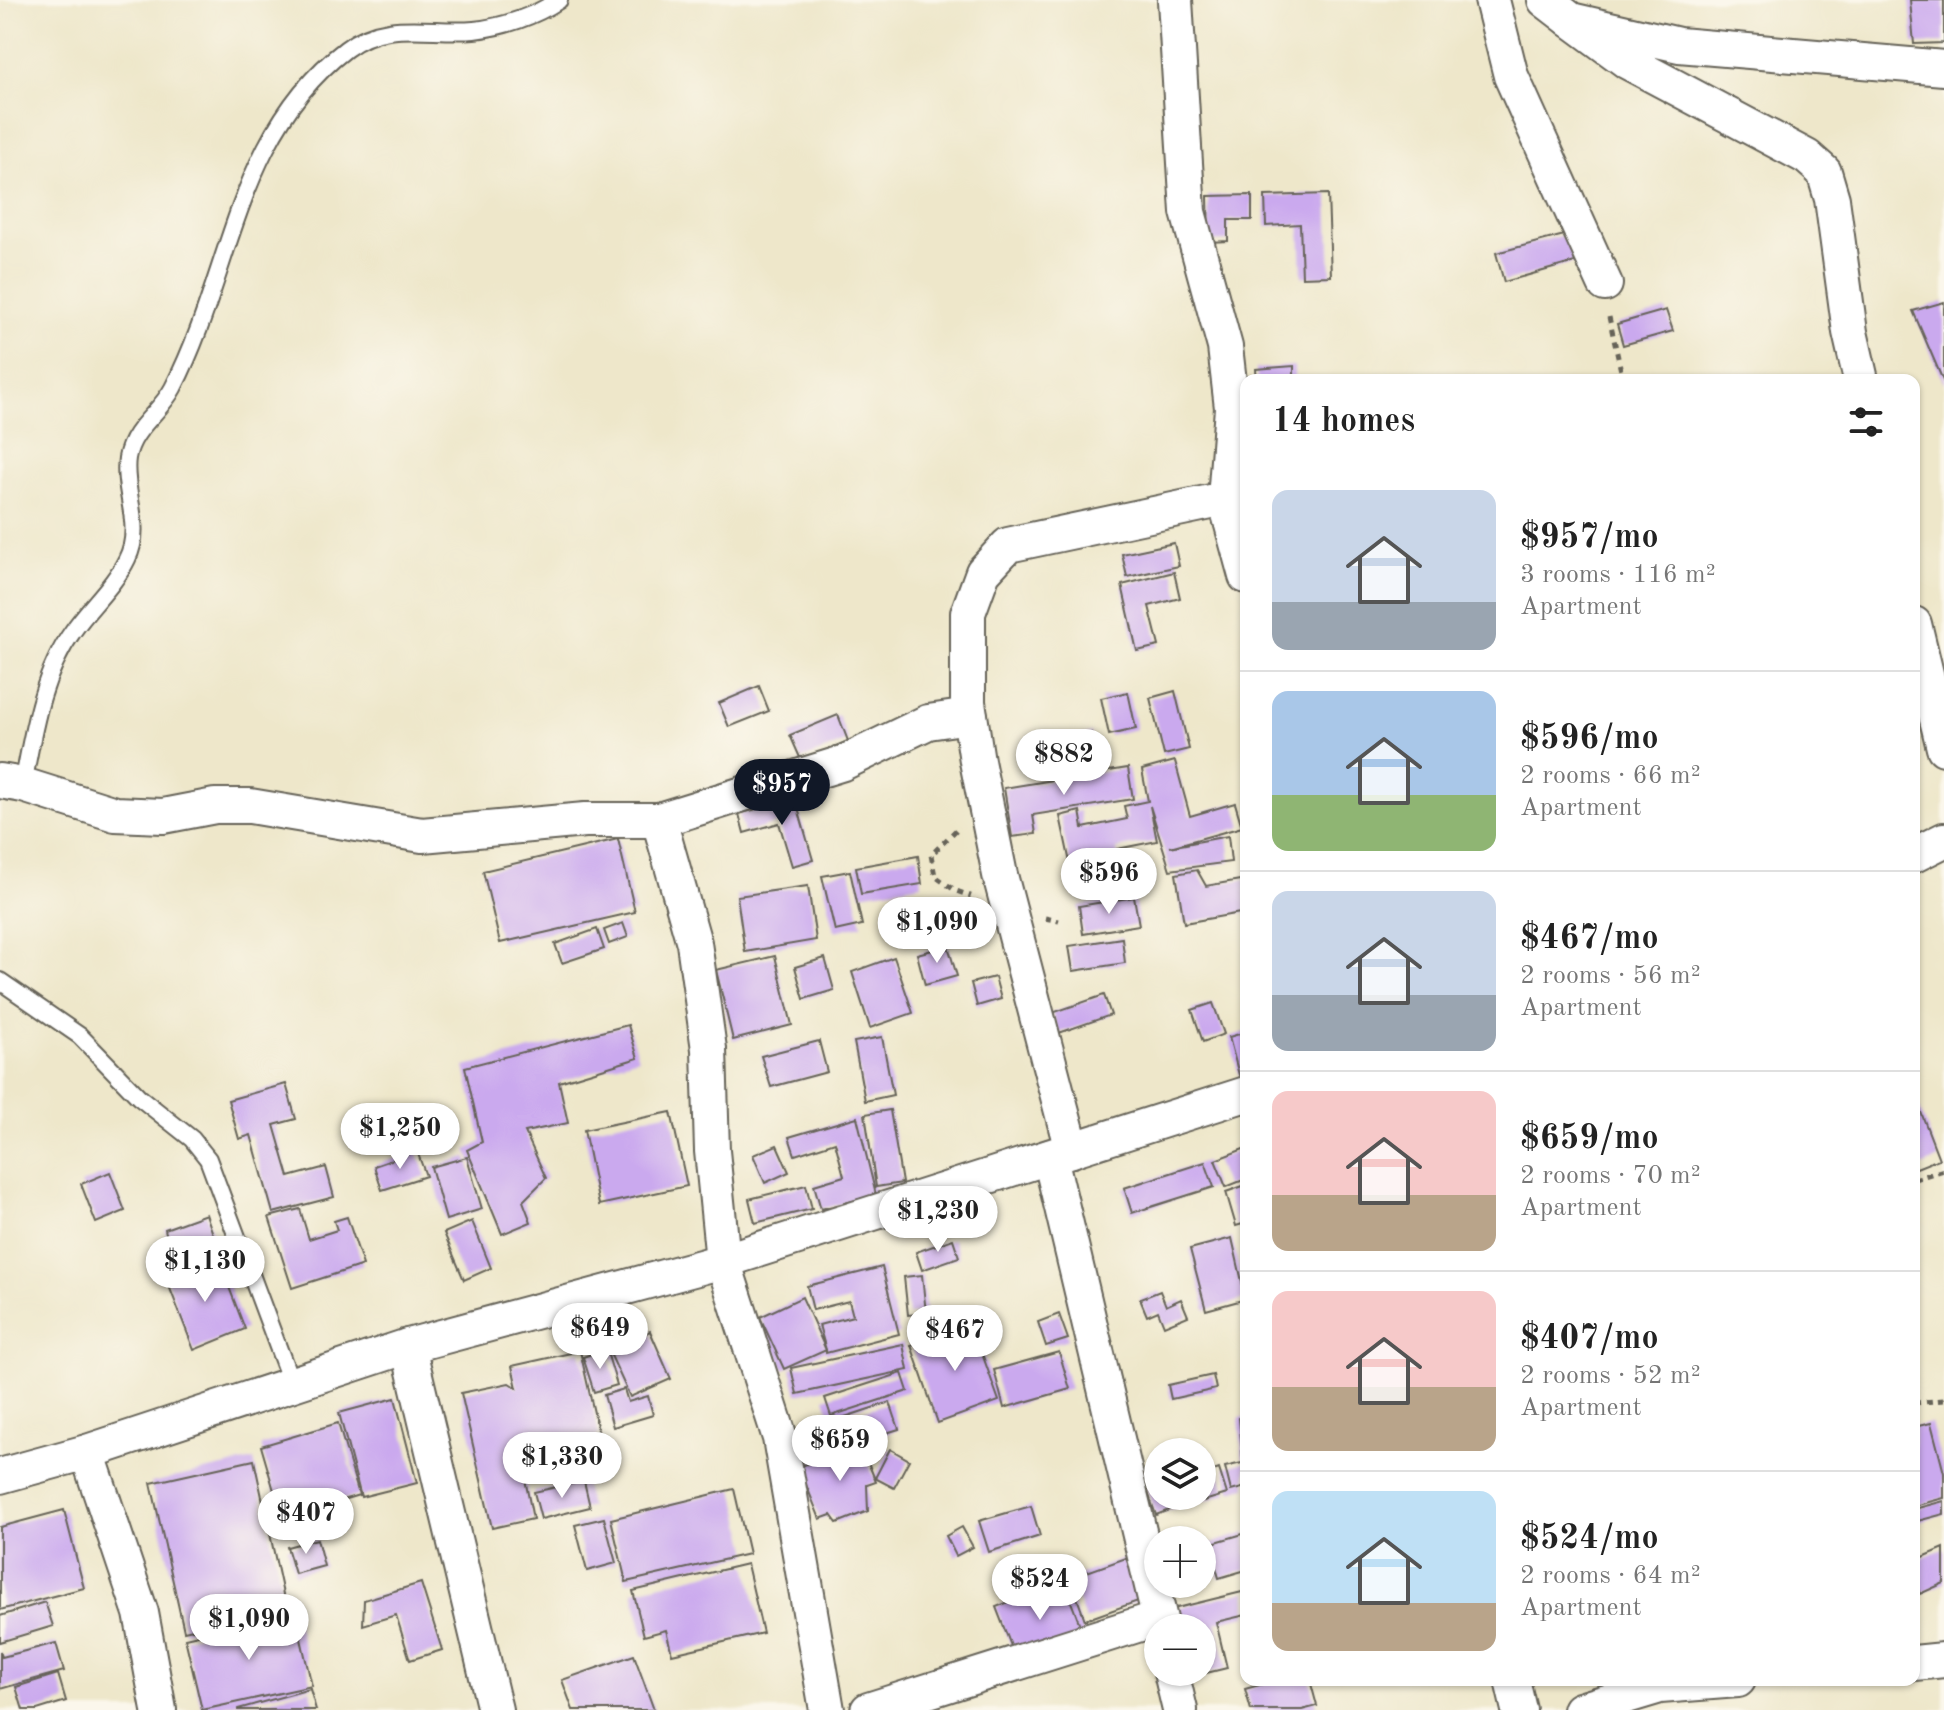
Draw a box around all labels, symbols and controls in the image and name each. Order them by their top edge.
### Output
icon: filters [1844,400,1888,444]
text: 14 homes [1272,405,1415,439]
text: $957/mo [1520,521,1659,555]
icon: home [1336,522,1432,618]
text: 3 rooms · 116 m² [1520,562,1716,588]
text: Apartment [1520,594,1642,620]
text: $596/mo [1520,722,1659,756]
icon: home [1336,723,1432,819]
pin: $882 [1017,729,1111,797]
text: $882 [1034,742,1094,768]
pin: $957 [735,759,829,827]
text: 2 rooms · 66 m² [1520,763,1701,789]
text: $957 [752,772,812,798]
text: Apartment [1520,795,1642,821]
pin: $596 [1062,848,1156,916]
text: $596 [1079,861,1139,887]
pin: $1,090 [872,897,1002,965]
text: $1,090 [896,910,978,936]
text: $467/mo [1520,922,1659,956]
icon: home [1336,923,1432,1019]
text: 2 rooms · 56 m² [1520,963,1701,989]
text: Apartment [1520,995,1642,1021]
pin: $1,250 [335,1103,465,1171]
text: $1,250 [359,1116,441,1142]
text: $659/mo [1520,1122,1659,1156]
icon: home [1336,1123,1432,1219]
text: 2 rooms · 70 m² [1520,1163,1701,1189]
pin: $1,230 [873,1186,1003,1254]
text: Apartment [1520,1195,1642,1221]
text: $1,230 [897,1199,979,1225]
pin: $1,130 [140,1236,270,1304]
text: $1,130 [164,1249,246,1275]
pin: $649 [553,1303,647,1371]
pin: $467 [908,1305,1002,1373]
text: $649 [570,1316,630,1342]
text: $467 [925,1318,985,1344]
text: $407/mo [1520,1322,1659,1356]
icon: home [1336,1323,1432,1419]
text: 2 rooms · 52 m² [1520,1363,1701,1389]
text: Apartment [1520,1395,1642,1421]
pin: $659 [793,1415,887,1483]
text: $659 [810,1428,870,1454]
pin: $1,330 [497,1432,627,1500]
map controls [1144,1438,1216,1686]
button: layers [1144,1438,1216,1510]
text: $1,330 [521,1445,603,1471]
pin: $407 [259,1488,353,1556]
text: $407 [276,1501,336,1527]
text: $524/mo [1520,1522,1659,1556]
icon: home [1336,1523,1432,1619]
button: + [1144,1526,1216,1598]
pin: $524 [993,1554,1087,1622]
text: 2 rooms · 64 m² [1520,1563,1701,1589]
text: $524 [1010,1567,1070,1593]
pin: $1,090 [184,1594,314,1662]
text: Apartment [1520,1595,1642,1621]
text: $1,090 [208,1607,290,1633]
button: − [1144,1614,1216,1686]

